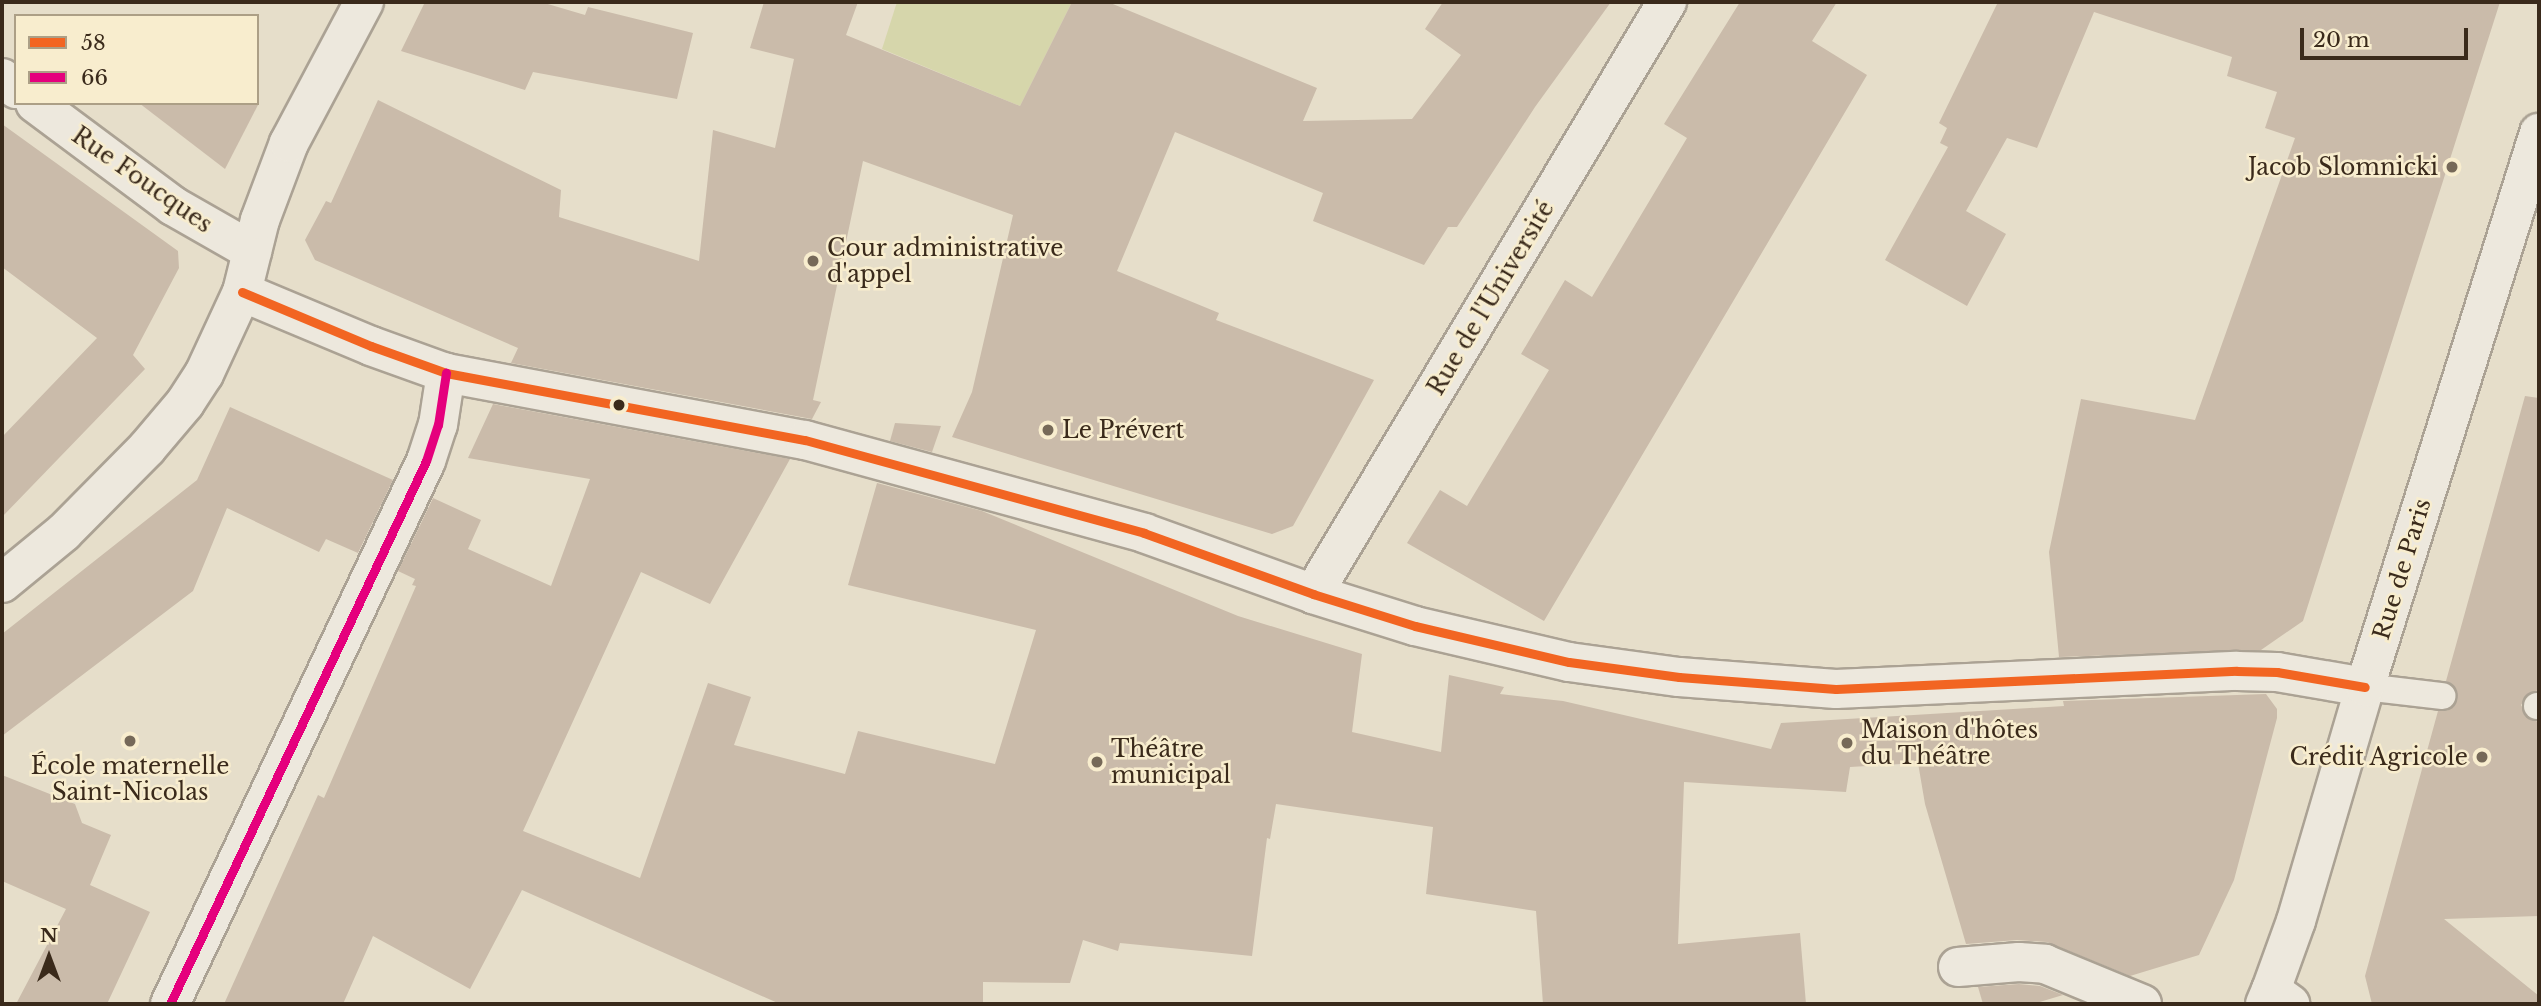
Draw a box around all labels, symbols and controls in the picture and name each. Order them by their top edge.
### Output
legend [14,14,259,105]
scale bar [2303,14,2471,58]
text: 20 m [2313,27,2370,53]
text: 58 [81,30,106,56]
text: 66 [81,65,108,91]
street label: Rue Foucques [67,121,217,239]
place label: Jacob Slomnicki [2248,153,2438,181]
marker: Jacob Slomnicki [2444,159,2460,175]
street label: Rue de l'Université [1422,196,1560,400]
place label: Cour administrative d'appel [827,234,1064,288]
marker: Cour administrative d'appel [805,253,821,269]
unlabelled marker [612,398,626,412]
place label: Le Prévert [1062,416,1184,444]
marker: Le Prévert [1040,422,1056,438]
street label: Rue de Paris [2367,495,2437,643]
place label: Maison d'hôtes du Théâtre [1861,716,2038,770]
marker: École maternelle Saint-Nicolas [122,733,138,749]
place label: Théâtre municipal [1111,735,1231,789]
marker: Maison d'hôtes du Théâtre [1839,735,1855,751]
place label: Crédit Agricole [2289,743,2468,771]
marker: Crédit Agricole [2474,749,2490,765]
place label: École maternelle Saint-Nicolas [31,752,229,806]
marker: Théâtre municipal [1089,754,1105,770]
north arrow [14,922,84,992]
text: N [40,924,58,947]

